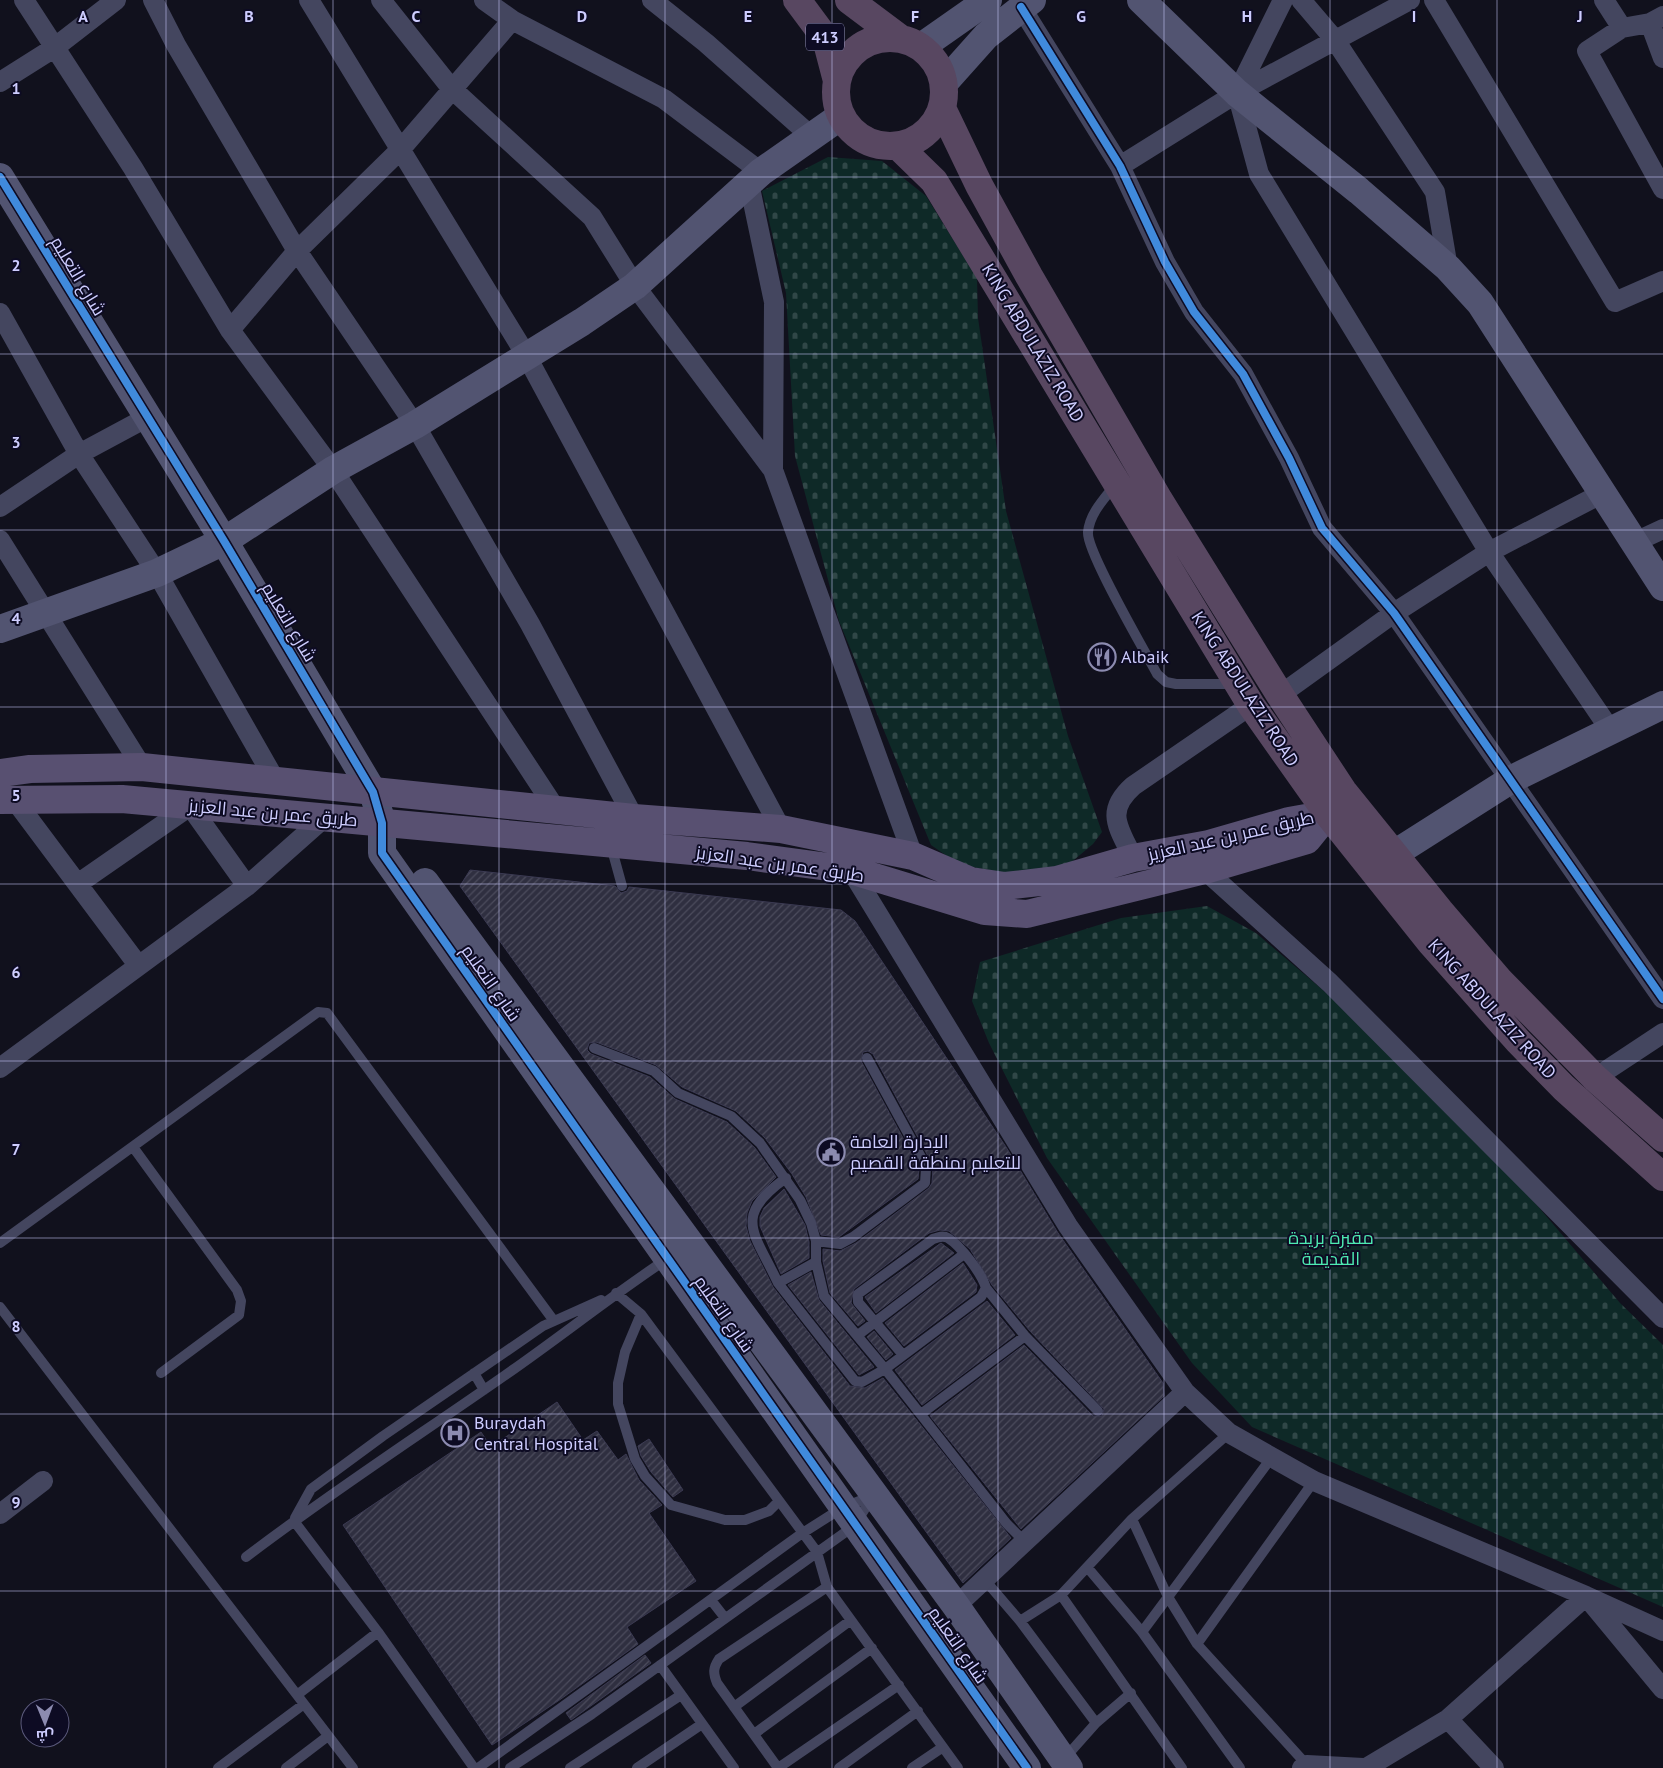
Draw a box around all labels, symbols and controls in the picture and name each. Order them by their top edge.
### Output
text: A [78,6,88,26]
text: B [244,6,254,26]
text: C [412,6,421,26]
text: D [577,6,587,26]
text: E [744,6,752,26]
text: F [911,6,919,26]
text: G [1076,6,1086,26]
text: H [1242,6,1252,26]
text: I [1412,6,1416,26]
text: J [1576,6,1583,26]
road number: 413 [806,24,844,51]
text: 1 [11,78,21,98]
street label: شارع التعليم [45,232,111,320]
text: 2 [11,255,21,275]
street label: KING ABDULAZIZ ROAD [977,259,1090,426]
text: 3 [11,432,21,452]
street label: شارع التعليم [256,578,322,666]
street label: KING ABDULAZIZ ROAD [1187,607,1304,771]
text: 4 [11,608,21,628]
restaurant icon: Albaik [1087,642,1117,672]
place label: Albaik [1121,645,1169,668]
text: 5 [11,785,21,805]
street label: طريق عمر بن عبد العزيز [186,794,359,832]
street label: طريق عمر بن عبد العزيز [1145,805,1316,867]
street label: طريق عمر بن عبد العزيز [693,840,866,888]
street label: KING ABDULAZIZ ROAD [1423,934,1561,1084]
street label: شارع التعليم [456,940,526,1026]
text: 6 [11,962,21,982]
place label: الإدارة العامة للتعليم بمنطقة القصيم [850,1130,1021,1175]
public building icon: الإدارة العامة للتعليم بمنطقة القصيم [816,1137,846,1167]
text: 7 [11,1139,21,1159]
park label: مقبرة بريدة القديمة [1288,1226,1374,1270]
street label: شارع التعليم [689,1271,759,1357]
text: 8 [11,1316,21,1336]
place label: Buraydah Central Hospital [474,1411,599,1455]
hospital icon: Buraydah Central Hospital [440,1418,470,1448]
text: 9 [11,1492,21,1512]
street label: شارع التعليم [923,1602,993,1688]
north arrow [20,1698,70,1748]
text: ش [36,1727,54,1745]

